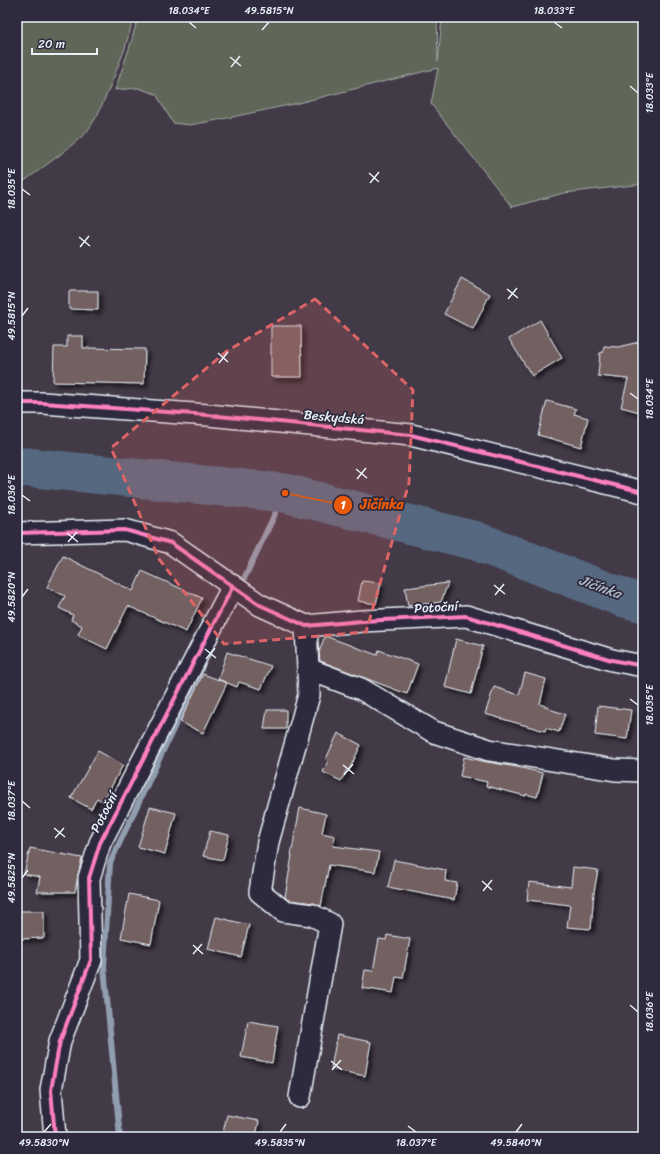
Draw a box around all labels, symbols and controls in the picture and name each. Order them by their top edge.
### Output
text: 18.034°E [168,2,211,20]
text: 49.5815°N [244,2,294,20]
text: 18.033°E [534,2,576,20]
scale bar [32,30,97,56]
text: 20 m [38,33,65,55]
text: 18.033°E [641,71,659,113]
text: 18.035°E [3,167,21,210]
text: 49.5815°N [3,291,21,341]
text: 18.034°E [641,377,659,420]
street label: Beskydská [303,403,366,431]
text: 18.036°E [3,473,21,515]
callout: Jičínka [333,492,412,518]
text: Jičínka [359,492,405,517]
text: 1 [340,494,346,516]
water label: Jičínka [575,568,626,607]
text: 49.5820°N [3,572,21,622]
street label: Potoční [413,594,460,620]
text: 18.035°E [641,683,659,726]
text: 18.037°E [3,779,21,821]
street label: Potoční [84,786,125,837]
text: 49.5825°N [3,853,21,903]
text: 18.036°E [641,990,659,1032]
text: 49.5830°N [19,1134,69,1152]
text: 49.5835°N [255,1134,305,1152]
text: 18.037°E [396,1134,438,1152]
text: 49.5840°N [490,1134,542,1152]

